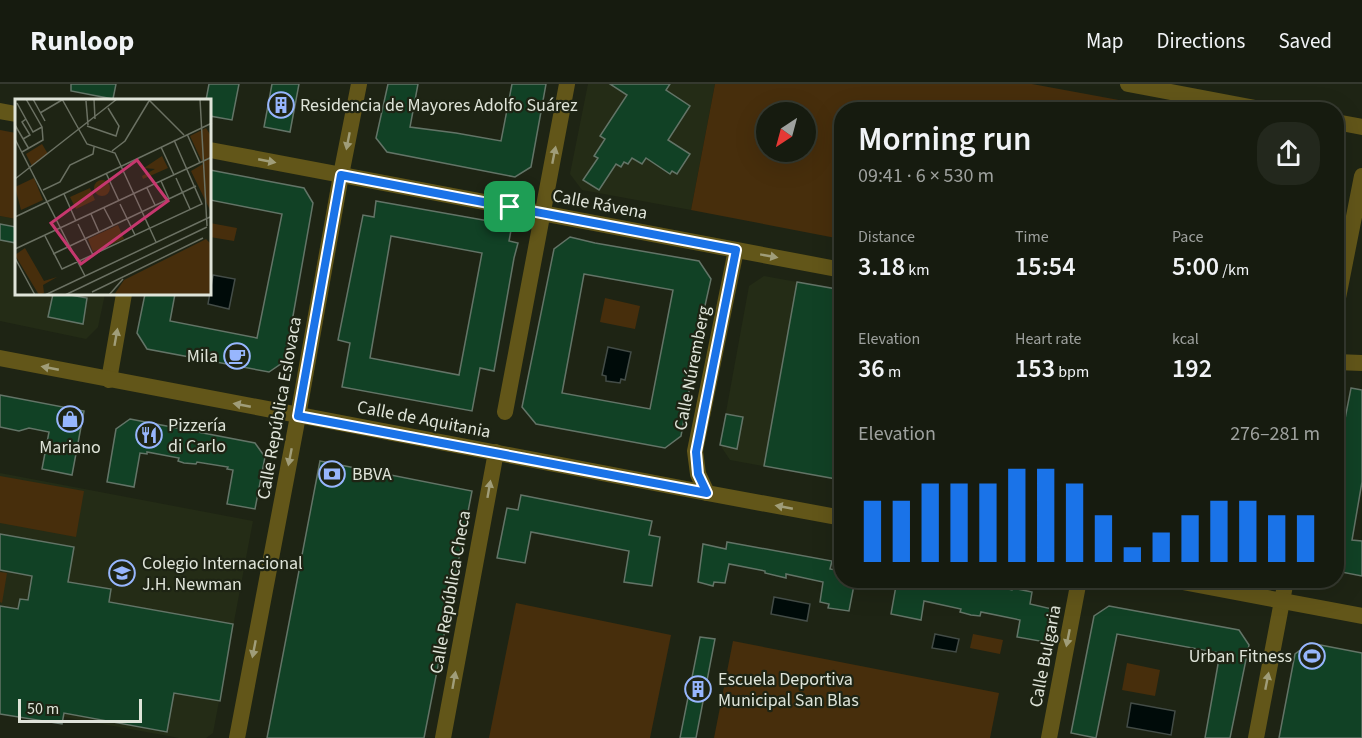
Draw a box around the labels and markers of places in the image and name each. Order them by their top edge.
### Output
building icon: Residencia de Mayores Adolfo Suárez [266,90,296,120]
place label: Residencia de Mayores Adolfo Suárez [300,93,578,118]
pin [484,181,535,232]
cafe icon: Mila [222,341,252,371]
place label: Mila [187,344,218,369]
shop icon: Mariano [55,404,85,434]
place label: Pizzería di Carlo [168,413,226,459]
restaurant icon: Pizzería di Carlo [134,420,164,450]
place label: Mariano [39,435,101,460]
bank icon: BBVA [317,459,347,489]
place label: BBVA [352,462,392,487]
place label: Colegio Internacional J.H. Newman [142,551,303,597]
school or university icon: Colegio Internacional J.H. Newman [107,558,137,588]
sports icon: Urban Fitness [1297,641,1327,671]
place label: Urban Fitness [1189,644,1292,669]
place label: Escuela Deportiva Municipal San Blas [718,667,859,713]
building icon: Escuela Deportiva Municipal San Blas [683,674,713,704]

